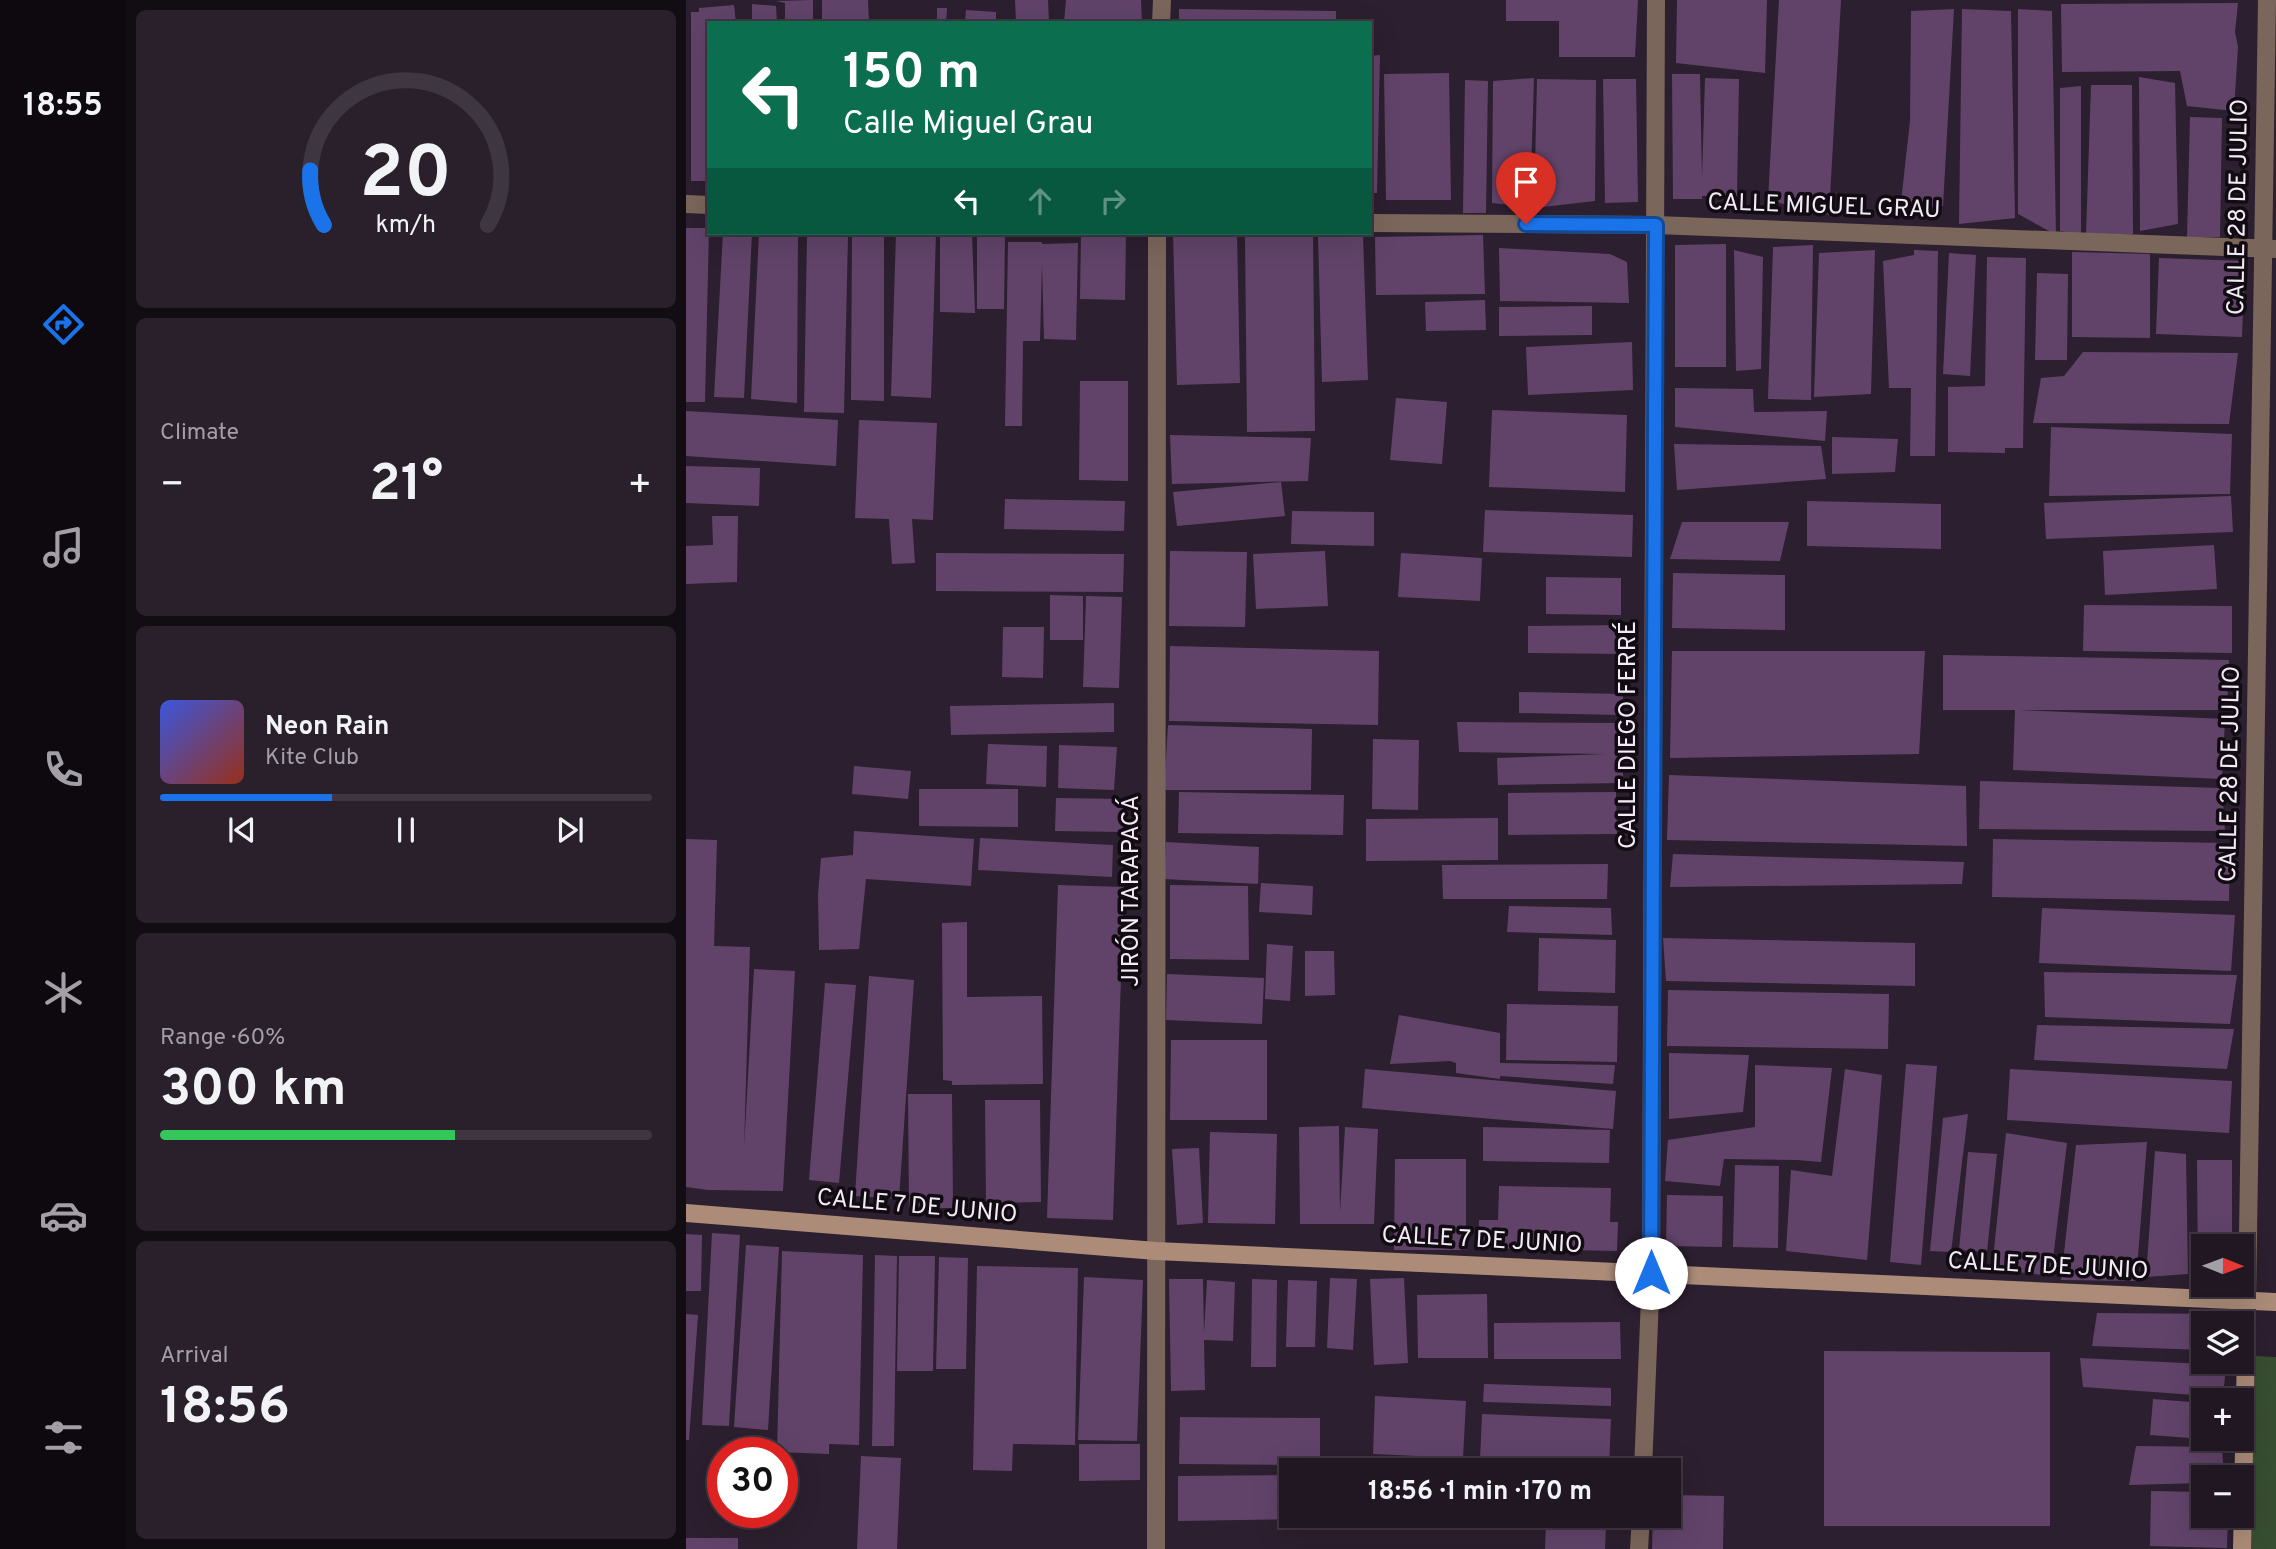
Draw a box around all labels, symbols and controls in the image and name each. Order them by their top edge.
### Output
text: 150 m [843,44,980,106]
icon: left [728,49,819,140]
text: 18:55 [23,87,103,127]
street label: CALLE 28 DE JULIO [2222,99,2256,315]
text: Calle Miguel Grau [843,105,1094,145]
text: 20 [360,131,452,223]
pin [1496,152,1556,224]
icon: arrive [1507,163,1545,201]
icon: left [948,182,986,220]
icon: ahead [1021,182,1059,220]
icon: right [1094,182,1132,220]
street label: CALLE MIGUEL GRAU [1707,188,1941,226]
text: km/h [376,210,436,242]
icon: directions [39,300,88,349]
text: Climate [160,419,239,448]
text: 21° [369,453,443,519]
text: − [160,462,185,511]
text: + [627,462,652,511]
icon: music [39,523,88,572]
street label: CALLE DIEGO FERRÉ [1612,621,1644,849]
street label: CALLE 28 DE JULIO [2214,666,2248,882]
text: Neon Rain [265,711,390,744]
text: Kite Club [265,744,359,773]
icon: phone [39,745,88,794]
street label: JIRÓN TARAPACÁ [1115,795,1147,987]
icon: previous [223,811,261,849]
icon: pause [387,811,425,849]
icon: next [551,811,589,849]
icon: climate [39,968,88,1017]
text: Range · 60% [160,1024,285,1053]
text: 300 km [160,1058,347,1124]
street label: CALLE 7 DE JUNIO [816,1183,1018,1231]
icon: car [39,1191,88,1240]
street label: CALLE 7 DE JUNIO [1381,1221,1583,1261]
north arrow [2191,1234,2254,1297]
map controls [2191,1234,2254,1528]
position arrow [1614,1236,1688,1310]
street label: CALLE 7 DE JUNIO [1947,1247,2149,1287]
button: layers [2191,1311,2254,1374]
text: Arrival [160,1342,229,1371]
text: 18:56 [160,1376,290,1442]
button: + [2191,1388,2254,1451]
icon: filters [39,1413,88,1462]
speed limit sign: 30 [707,1437,798,1528]
button: − [2191,1465,2254,1528]
text: 18:56 · 1 min · 170 m [1368,1476,1592,1509]

